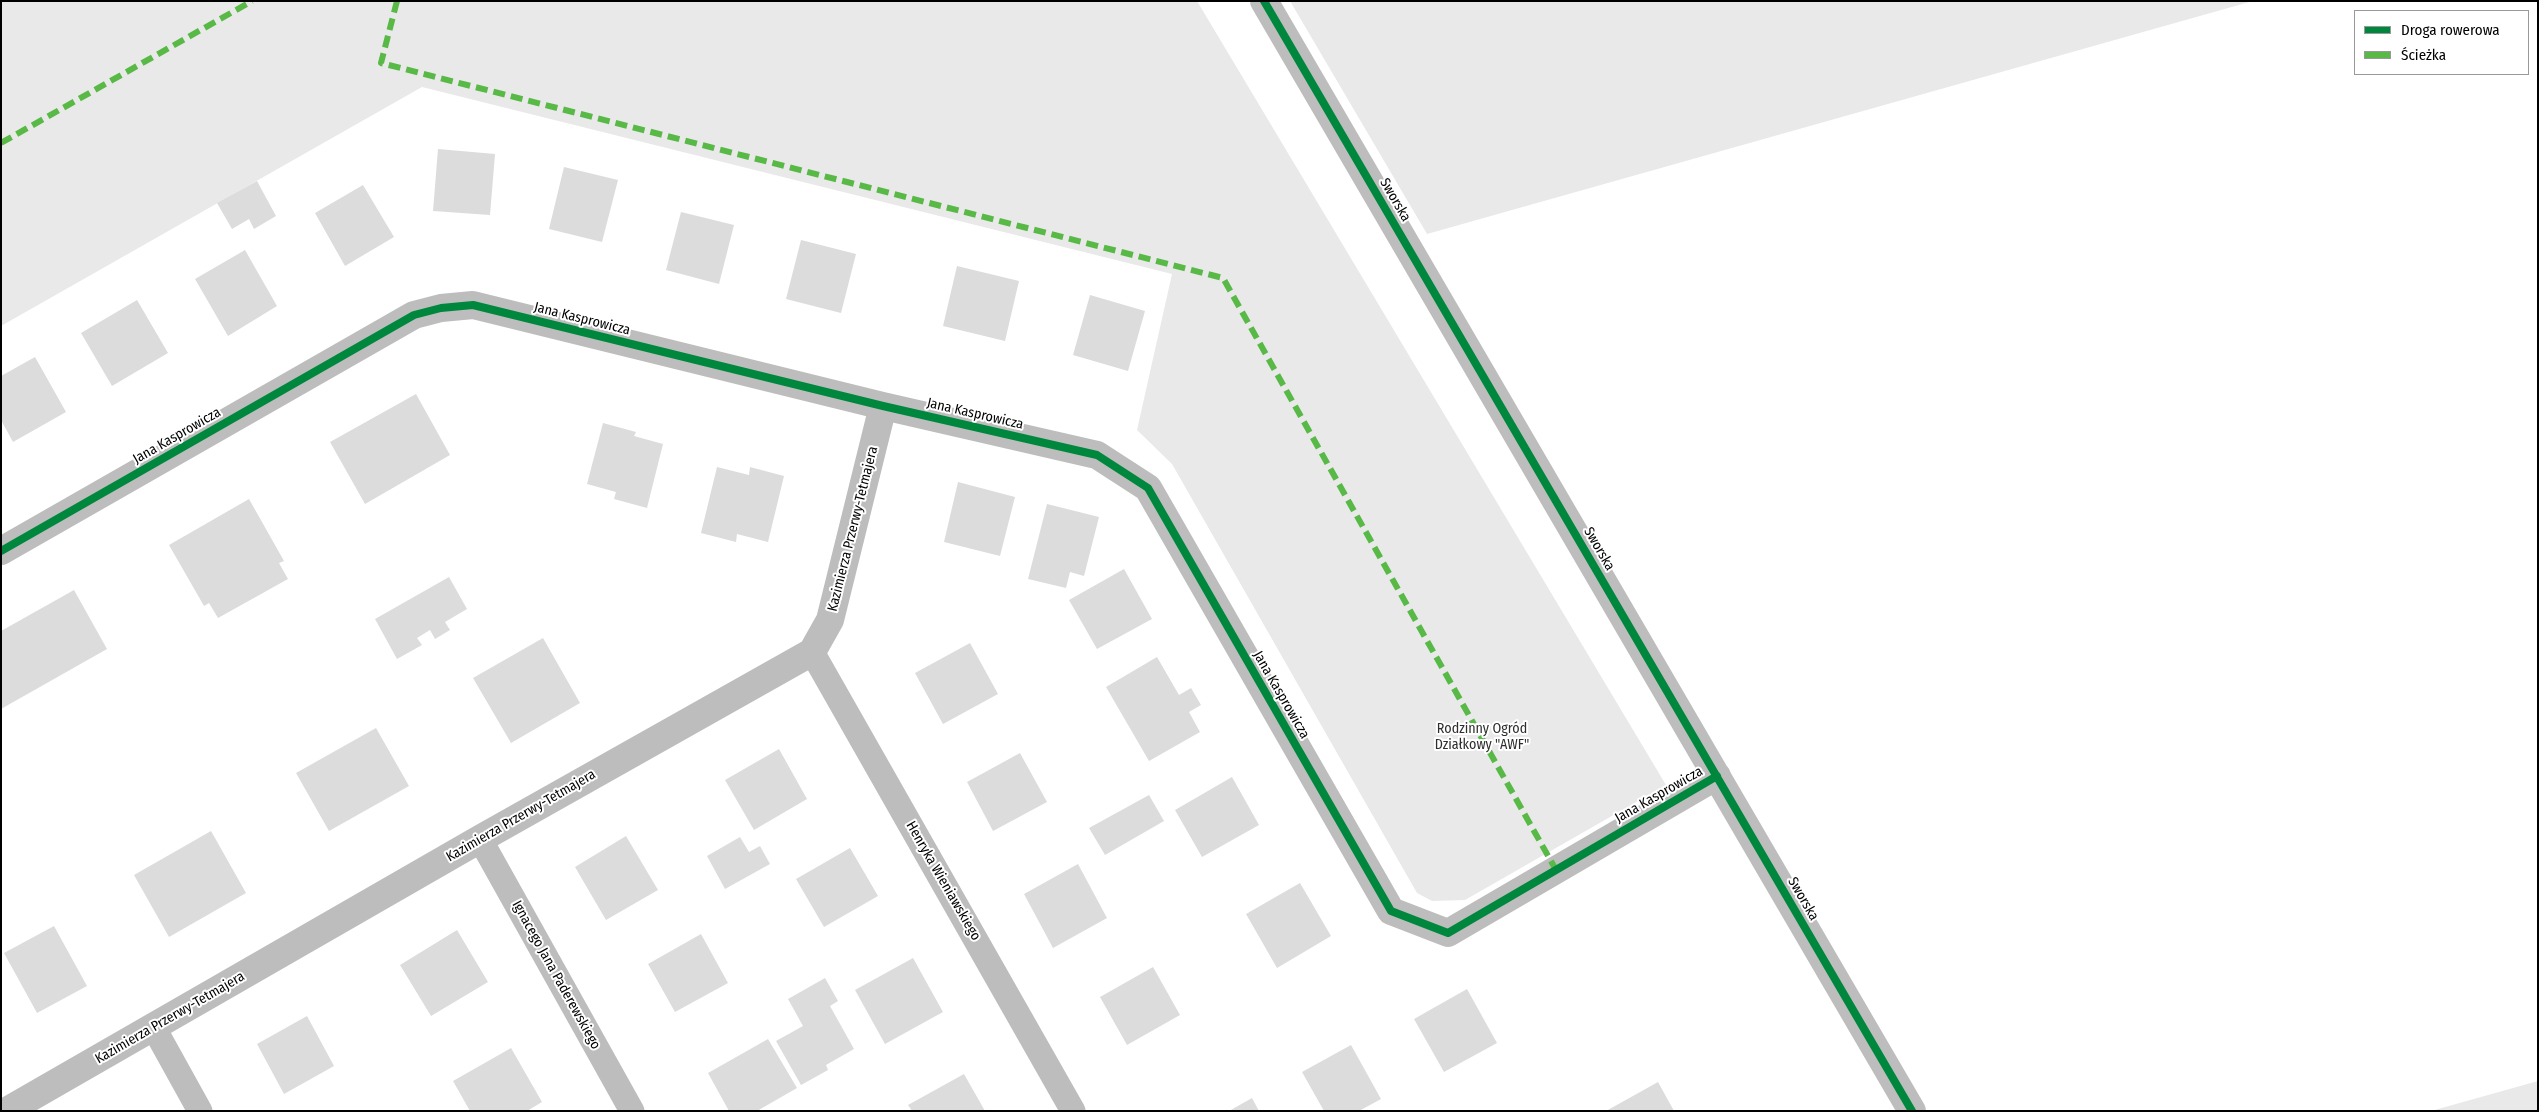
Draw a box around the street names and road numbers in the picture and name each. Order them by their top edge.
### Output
street label: Sworska [1376,175,1414,225]
street label: Jana Kasprowicza [532,299,632,339]
street label: Jana Kasprowicza [925,395,1025,433]
street label: Jana Kasprowicza [130,404,224,468]
street label: Kazimierza Przerwy-Tetmajera [824,445,882,613]
street label: Sworska [1580,524,1618,574]
street label: Jana Kasprowicza [1249,648,1313,742]
street label: Jana Kasprowicza [1612,763,1706,827]
street label: Kazimierza Przerwy-Tetmajera [443,766,599,866]
street label: Henryka Wieniawskiego [902,818,984,944]
street label: Sworska [1784,874,1822,924]
street label: Ignacego Jana Paderewskiego [508,898,604,1052]
street label: Kazimierza Przerwy-Tetmajera [92,968,248,1068]

